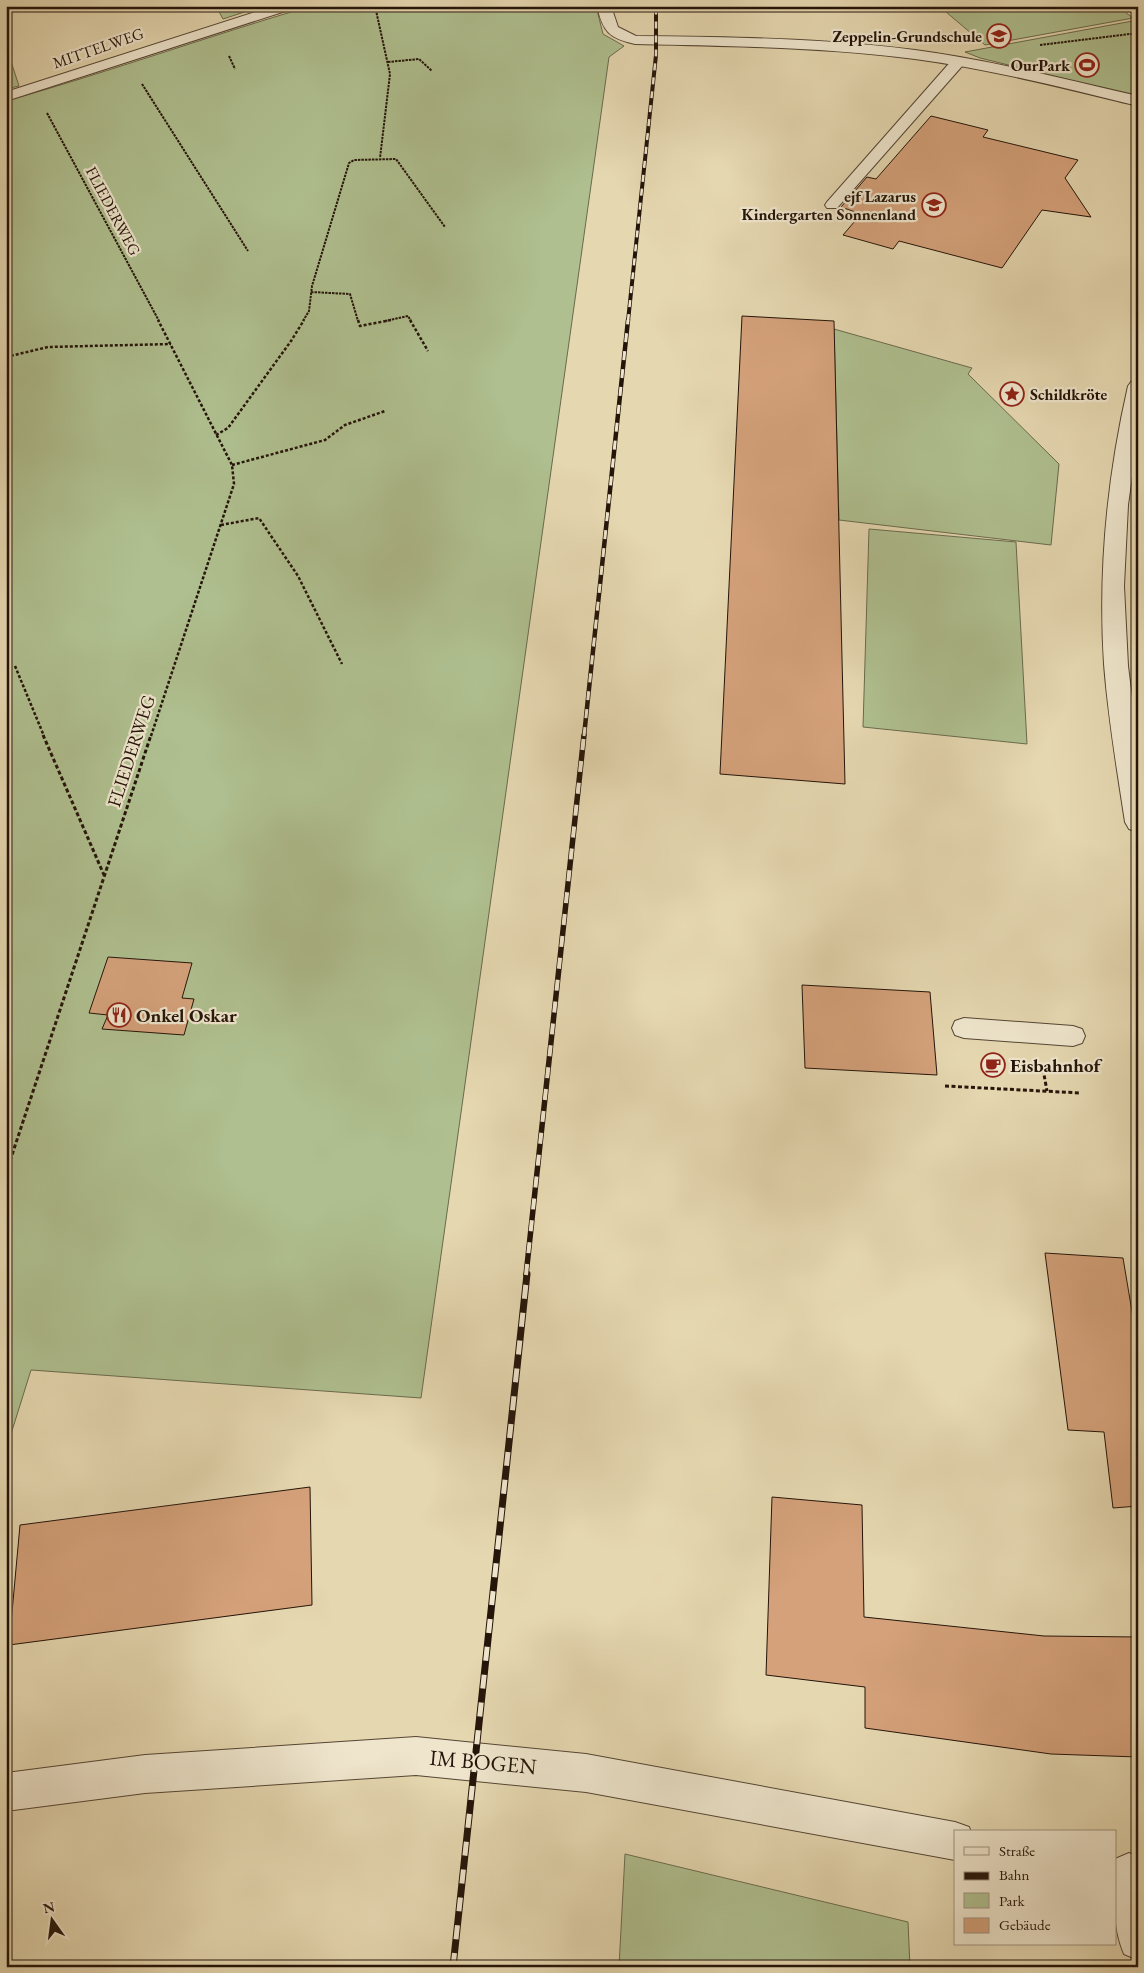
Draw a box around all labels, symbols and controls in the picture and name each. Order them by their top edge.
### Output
street label: MITTELWEG [50,22,147,73]
school or university icon: Zeppelin-Grundschule [986,23,1012,49]
place label: Zeppelin-Grundschule [833,26,982,47]
sports icon: OurPark [1074,52,1100,78]
place label: OurPark [1011,55,1070,76]
street label: FLIEDERWEG [81,163,145,259]
place label: ejf Lazarus Kindergarten Sonnenland [742,186,916,225]
school or university icon: ejf Lazarus Kindergarten Sonnenland [921,192,947,218]
place icon: Schildkröte [999,381,1025,407]
place label: Schildkröte [1030,384,1107,405]
street label: FLIEDERWEG [101,692,161,810]
restaurant icon: Onkel Oskar [106,1002,132,1028]
place label: Onkel Oskar [136,1003,237,1028]
cafe icon: Eisbahnhof [980,1052,1006,1078]
place label: Eisbahnhof [1010,1053,1102,1078]
street label: IM BOGEN [428,1743,538,1781]
legend [954,1830,1116,1946]
text: Straße [999,1841,1035,1860]
text: Bahn [999,1865,1030,1884]
text: Park [999,1891,1026,1910]
north arrow [28,1896,78,1946]
text: N [41,1897,57,1917]
text: Gebäude [999,1915,1051,1934]

